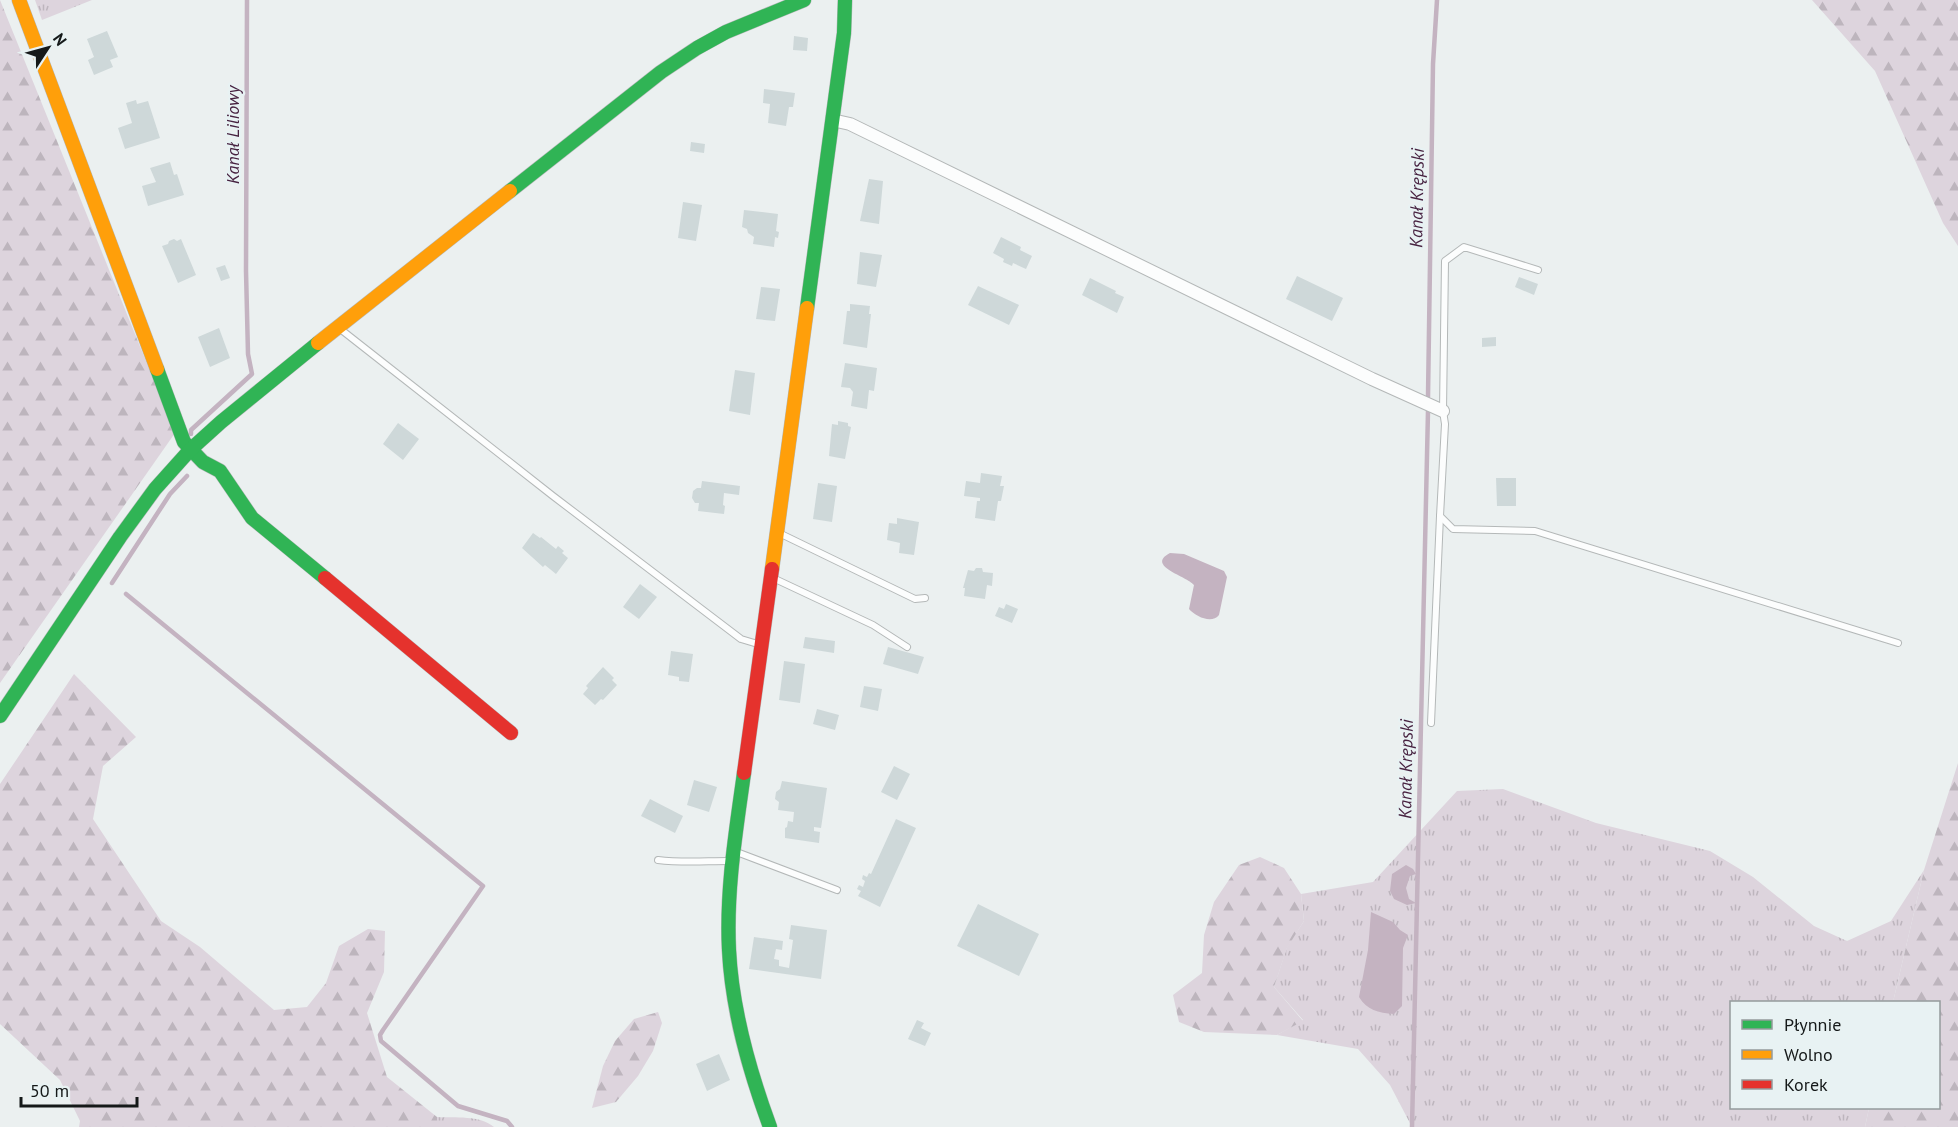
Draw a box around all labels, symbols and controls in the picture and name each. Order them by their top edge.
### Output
north arrow [18,18,78,78]
text: N [49,29,71,49]
water label: Kanał Liliowy [221,85,244,184]
water label: Kanał Krępski [1404,147,1429,248]
water label: Kanał Krępski [1393,718,1418,819]
legend [1730,1001,1940,1109]
text: Płynnie [1784,1013,1841,1036]
text: Wolno [1784,1043,1833,1066]
scale bar [21,1070,136,1108]
text: Korek [1784,1073,1828,1096]
text: 50 m [30,1079,69,1102]

